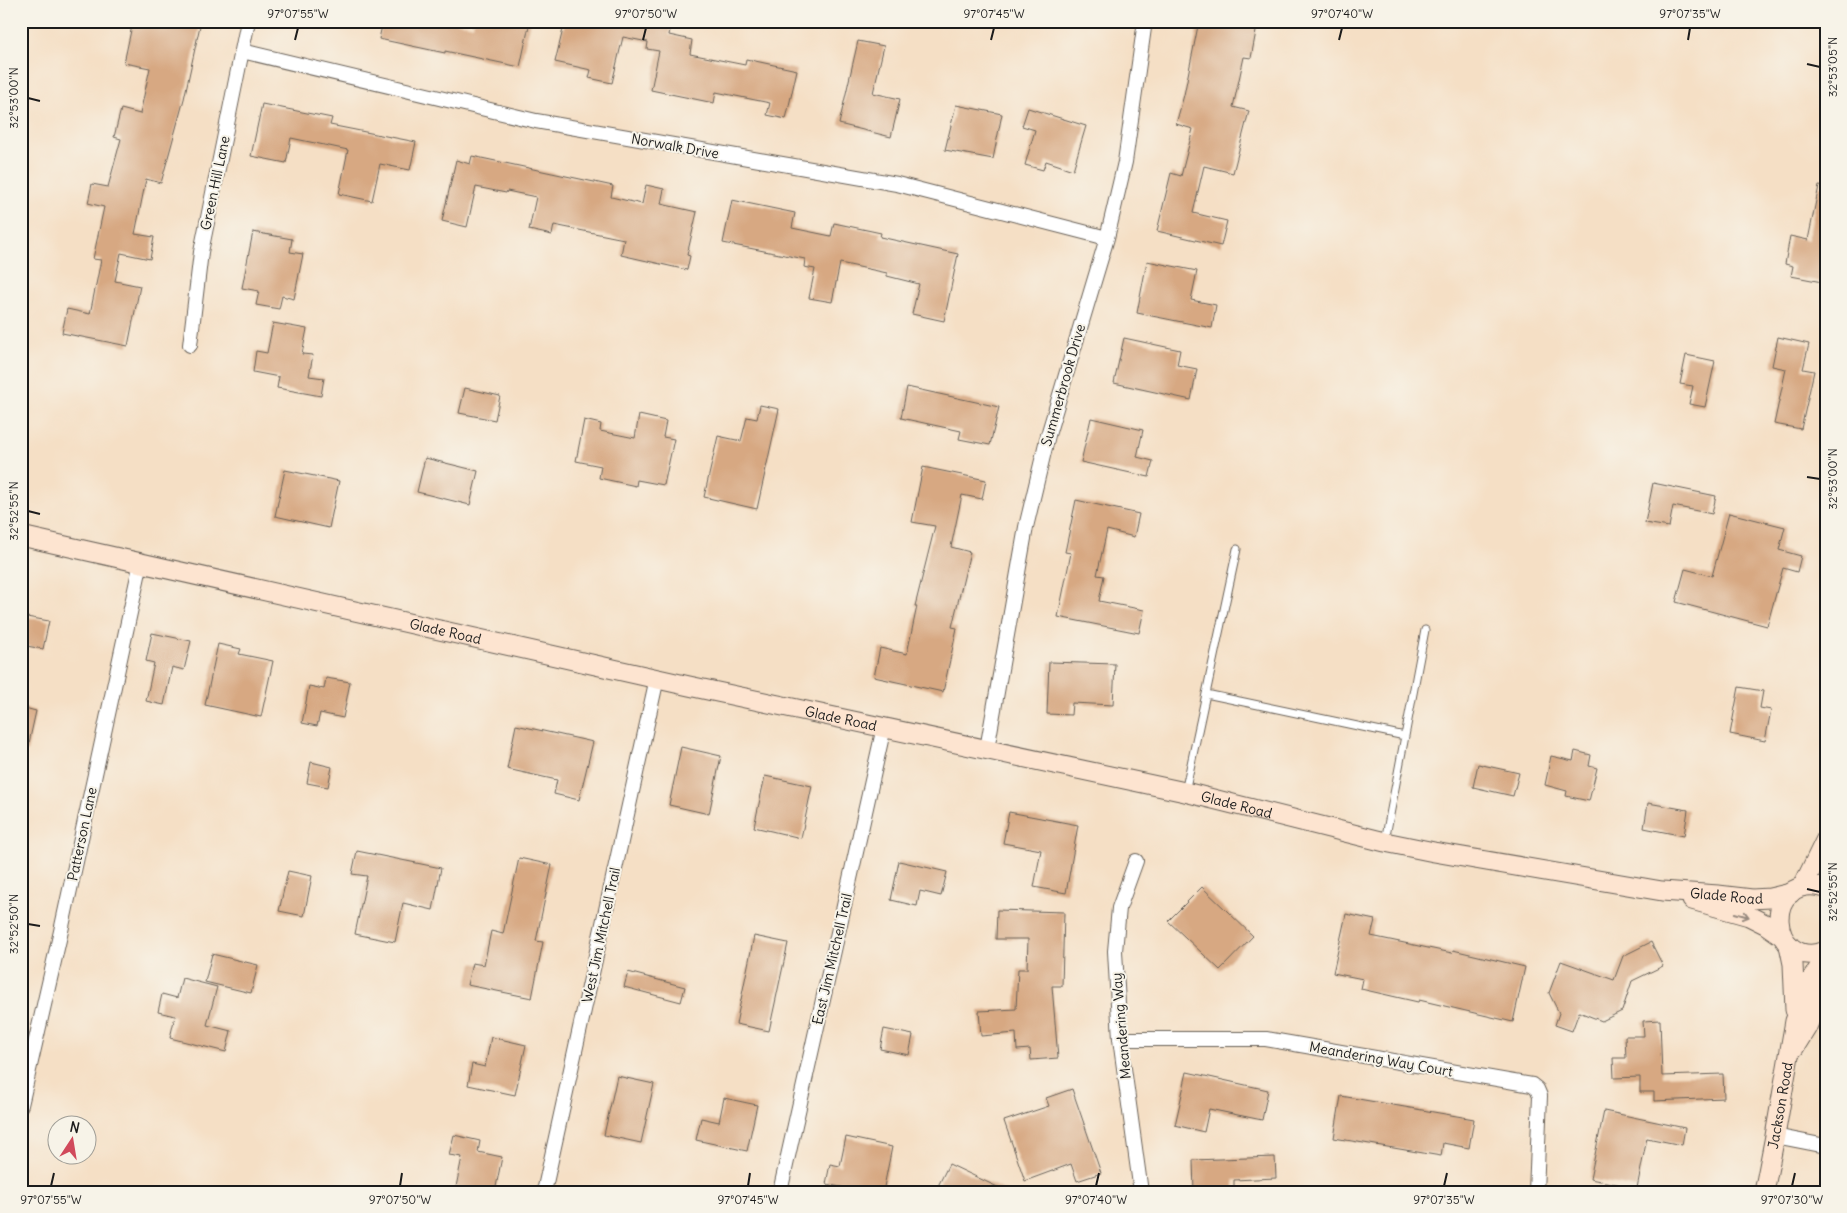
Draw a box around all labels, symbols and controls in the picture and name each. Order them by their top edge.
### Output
text: 97°07'55"W [267,6,329,21]
text: 97°07'50"W [615,6,677,21]
text: 97°07'45"W [963,6,1025,21]
text: 97°07'40"W [1311,6,1373,21]
text: 97°07'35"W [1659,6,1721,21]
text: 32°53'05"N [1825,37,1840,97]
text: 32°53'00"N [6,67,21,129]
street label: Norwalk Drive [630,129,720,163]
street label: Green Hill Lane [196,134,234,232]
street label: Summerbrook Drive [1037,322,1089,448]
text: 32°53'00"N [1825,448,1840,510]
text: 32°52'55"N [6,481,21,541]
street label: Glade Road [408,615,483,648]
street label: Glade Road [803,702,879,735]
street label: Patterson Lane [63,785,101,883]
street label: Glade Road [1199,787,1274,822]
text: 32°52'55"N [1825,862,1840,922]
street label: West Jim Mitchell Trail [578,866,624,1004]
street label: Glade Road [1689,884,1763,908]
street label: East Jim Mitchell Trail [808,892,856,1026]
text: 32°52'50"N [6,894,21,954]
one-way arrow [1734,910,1750,920]
street label: Meandering Way [1107,972,1135,1080]
street label: Meandering Way Court [1308,1037,1455,1081]
street label: Jackson Road [1764,1061,1797,1150]
north arrow [48,1116,98,1166]
text: N [68,1117,81,1137]
text: 97°07'55"W [20,1192,82,1207]
text: 97°07'50"W [369,1192,431,1207]
text: 97°07'45"W [717,1192,779,1207]
text: 97°07'40"W [1065,1192,1127,1207]
text: 97°07'35"W [1413,1192,1475,1207]
text: 97°07'30"W [1761,1192,1823,1207]

